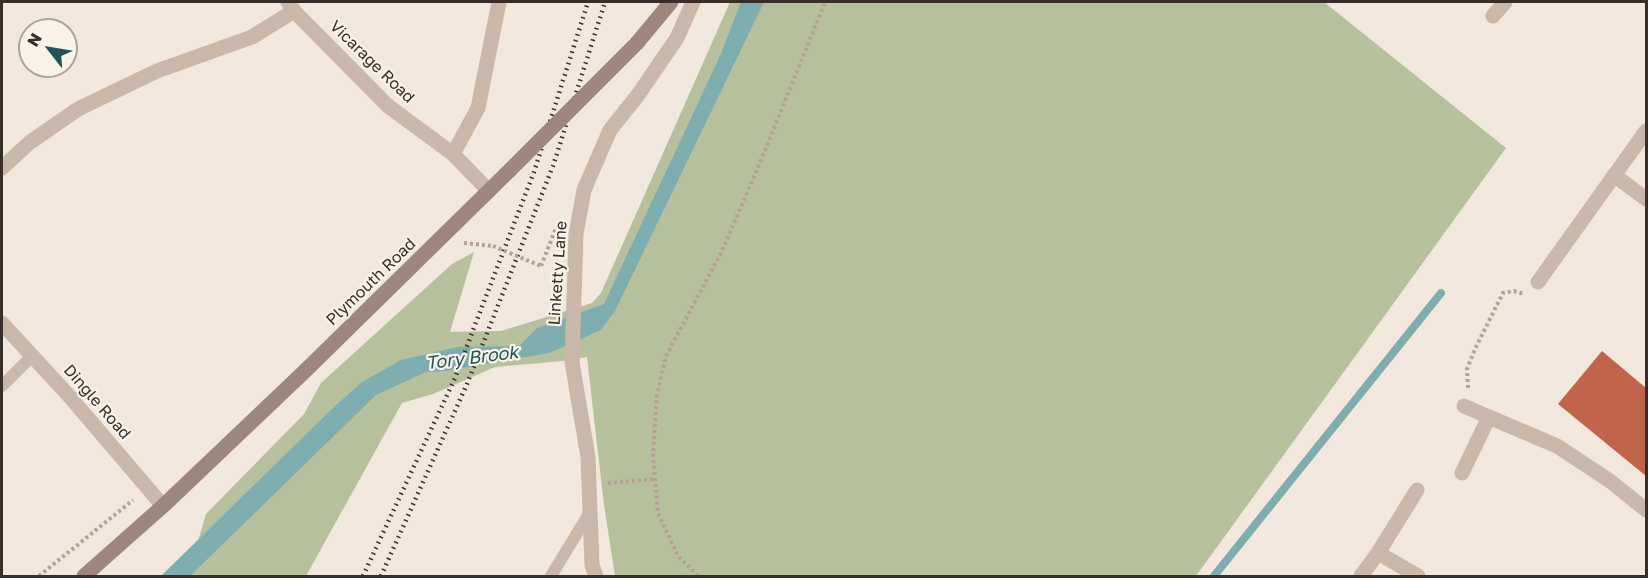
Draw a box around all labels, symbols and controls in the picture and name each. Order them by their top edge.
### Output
street label: Vicarage Road [326,17,418,107]
north arrow [18,18,78,78]
text: N [23,29,46,50]
street label: Linketty Lane [545,220,571,326]
street label: Plymouth Road [322,234,420,330]
water label: Tory Brook [424,342,520,374]
street label: Dingle Road [59,361,135,443]

